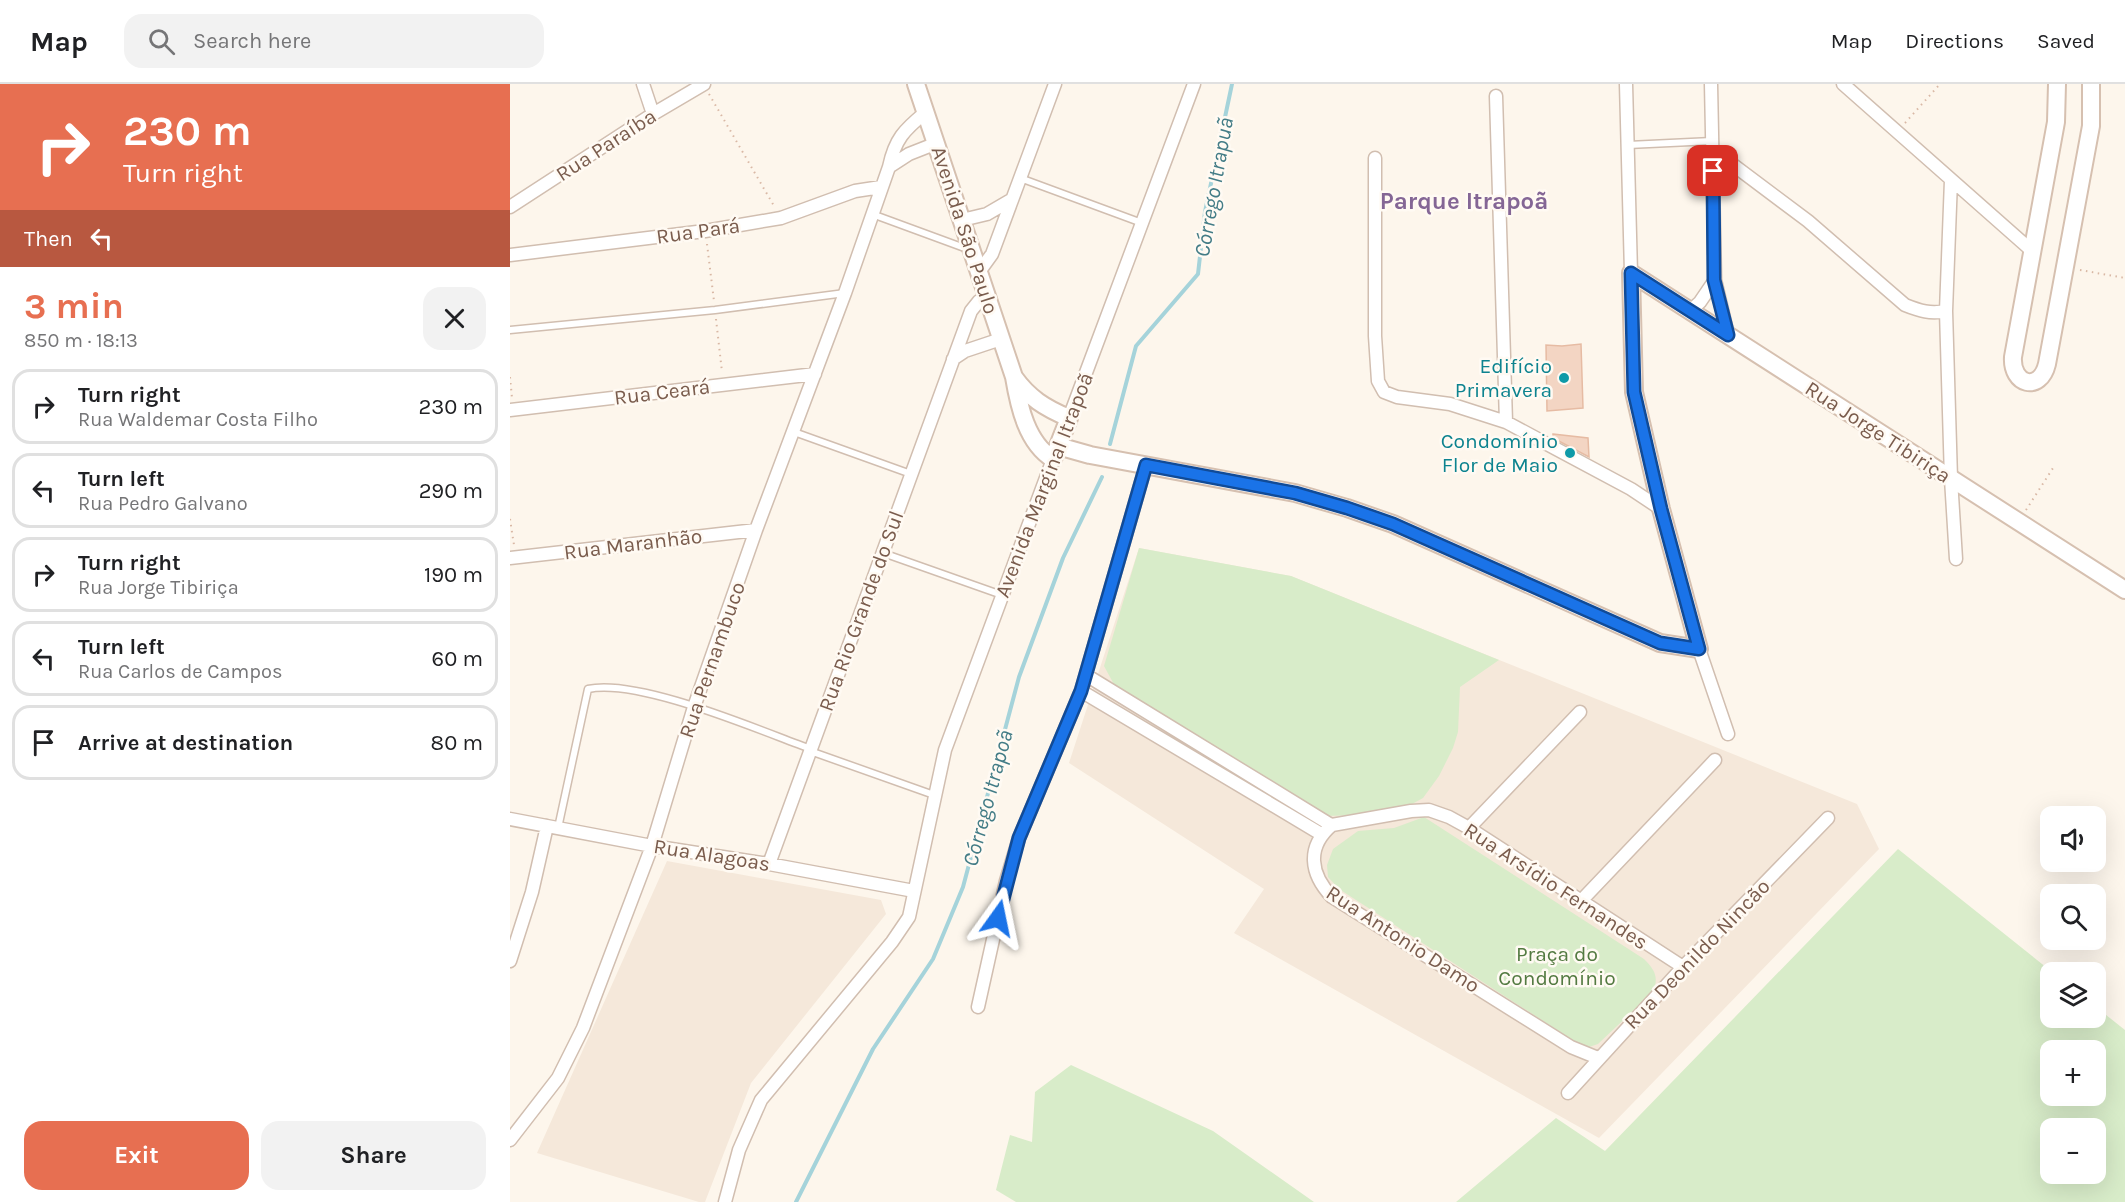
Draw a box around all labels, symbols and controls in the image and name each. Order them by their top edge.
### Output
search box [124,14,544,68]
text: Map [30,25,88,58]
icon: search [145,25,178,58]
text: Search here [193,28,311,54]
text: Map [1831,29,1872,53]
text: Directions [1905,29,2004,53]
text: Saved [2037,29,2095,53]
street label: Rua Paraíba [551,104,661,186]
text: 230 m [123,106,252,156]
icon: right [24,108,102,186]
water label: Córrego Itrapuã [1189,115,1239,259]
street label: Avenida São Paulo [927,143,1003,317]
pin [1687,145,1738,196]
icon: arrive [1696,154,1729,187]
text: Turn right [123,157,243,189]
district label: Parque Itrapoã [1380,187,1548,215]
street label: Rua Pará [655,213,741,249]
icon: left [85,222,118,255]
text: Then [24,226,73,252]
text: 3 min [24,285,124,327]
button: close [423,287,486,350]
text: 850 m · 18:13 [24,329,138,352]
place label: Edifício Primavera [1455,354,1552,402]
street label: Avenida Marginal Itrapoã [990,369,1098,601]
marker: Edifício Primavera [1557,371,1571,385]
street label: Rua Ceará [613,374,711,410]
street label: Rua Jorge Tibiriça [1801,376,1955,488]
text: Turn right [78,382,181,408]
icon: right [27,390,60,423]
text: 230 m [418,394,483,420]
text: Rua Waldemar Costa Filho [78,408,318,431]
place label: Condomínio Flor de Maio [1441,429,1558,477]
marker: Condomínio Flor de Maio [1563,446,1577,460]
text: Turn left [78,466,165,492]
icon: left [27,474,60,507]
text: 290 m [419,478,483,504]
text: Rua Pedro Galvano [78,492,248,515]
street label: Rua Rio Grande do Sul [814,508,908,714]
street label: Rua Maranhão [563,524,703,564]
text: Turn right [78,550,181,576]
icon: right [27,558,60,591]
text: 190 m [424,562,483,588]
text: Rua Jorge Tibiriça [78,576,239,599]
street label: Rua Pernambuco [674,579,750,741]
text: Turn left [78,634,165,660]
icon: left [27,642,60,675]
text: 60 m [432,646,483,672]
text: Rua Carlos de Campos [78,660,282,683]
icon: arrive [27,726,60,759]
water label: Córrego Itrapoã [957,727,1019,869]
text: Arrive at destination [78,730,293,756]
text: 80 m [431,730,483,756]
map controls [2040,806,2106,1184]
button: sound [2040,806,2106,872]
street label: Rua Arsídio Fernandes [1460,818,1652,954]
street label: Rua Alagoas [652,834,772,876]
street label: Rua Deonildo Nincão [1619,874,1775,1034]
street label: Rua Antonio Damo [1322,880,1484,998]
button: search [2040,884,2106,950]
position arrow [966,886,1030,950]
park label: Praça do Condomínio [1498,942,1616,990]
button: layers [2040,962,2106,1028]
button: + [2040,1040,2106,1106]
button: − [2040,1118,2106,1184]
button: Exit [24,1121,249,1190]
button: Share [261,1121,486,1190]

